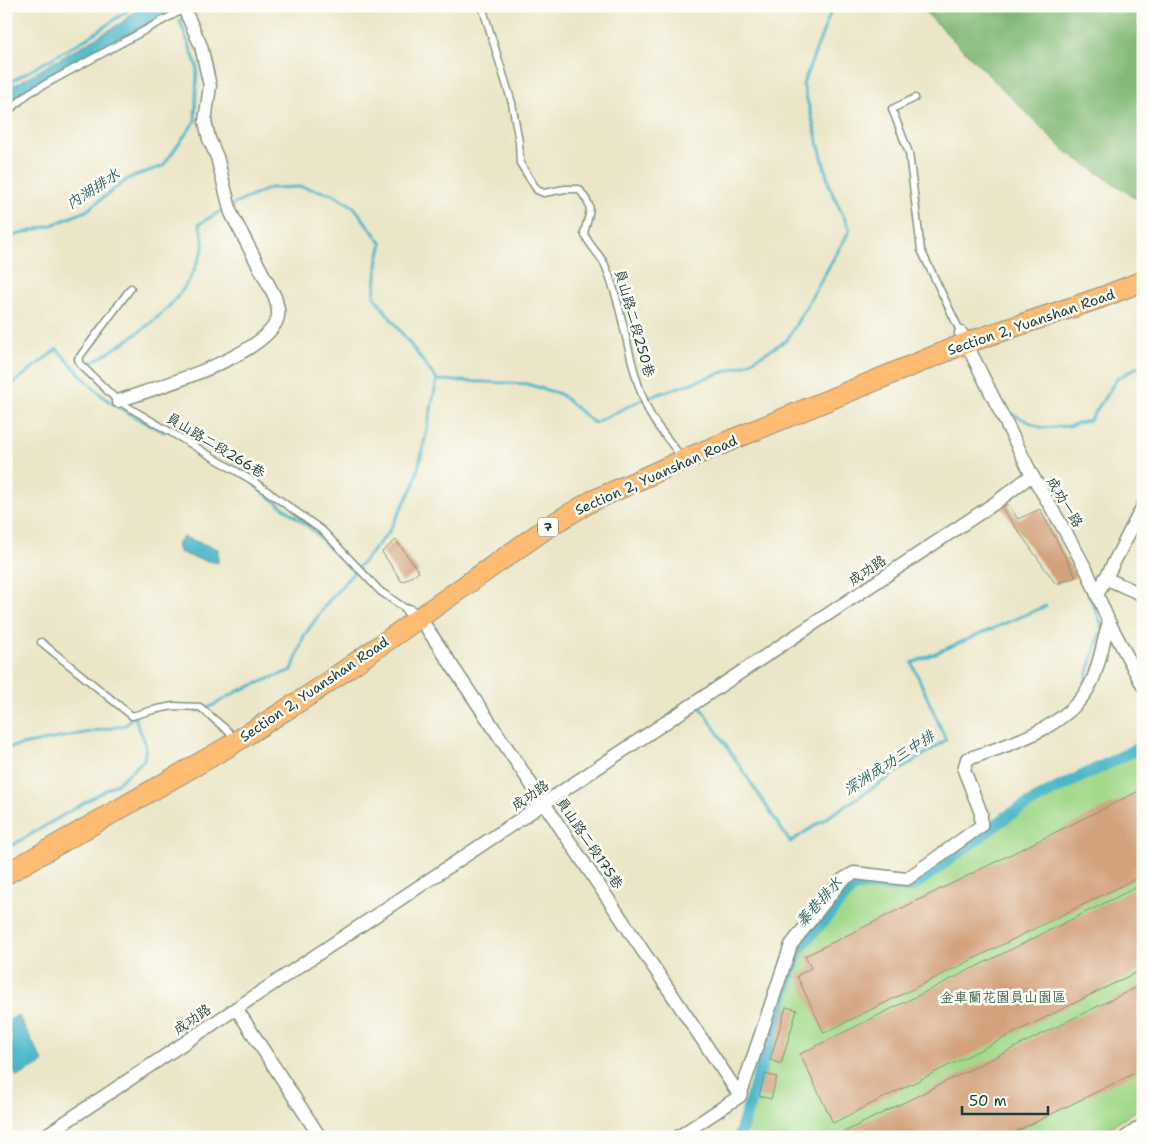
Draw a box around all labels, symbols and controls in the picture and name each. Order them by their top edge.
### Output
water label: 內湖排水 [62,164,124,214]
street label: 員山路二段250巷 [611,267,659,380]
street label: Section 2, Yuanshan Road [945,285,1117,359]
street label: 員山路二段266巷 [163,408,270,482]
street label: Section 2, Yuanshan Road [572,431,740,519]
street label: 成功一路 [1043,473,1087,531]
road number: 7 [538,518,558,536]
street label: 成功路 [845,551,889,589]
street label: Section 2, Yuanshan Road [236,632,392,746]
water label: 深洲成功三中排 [840,725,940,800]
street label: 成功路 [508,776,552,814]
street label: 員山路二段175巷 [553,794,628,893]
water label: 蓁巷排水 [791,872,847,931]
park label: 金車蘭花園員山園區 [940,988,1066,1006]
street label: 成功路 [170,1000,214,1038]
scale bar [962,1083,1048,1115]
text: 50 m [969,1091,1007,1111]

